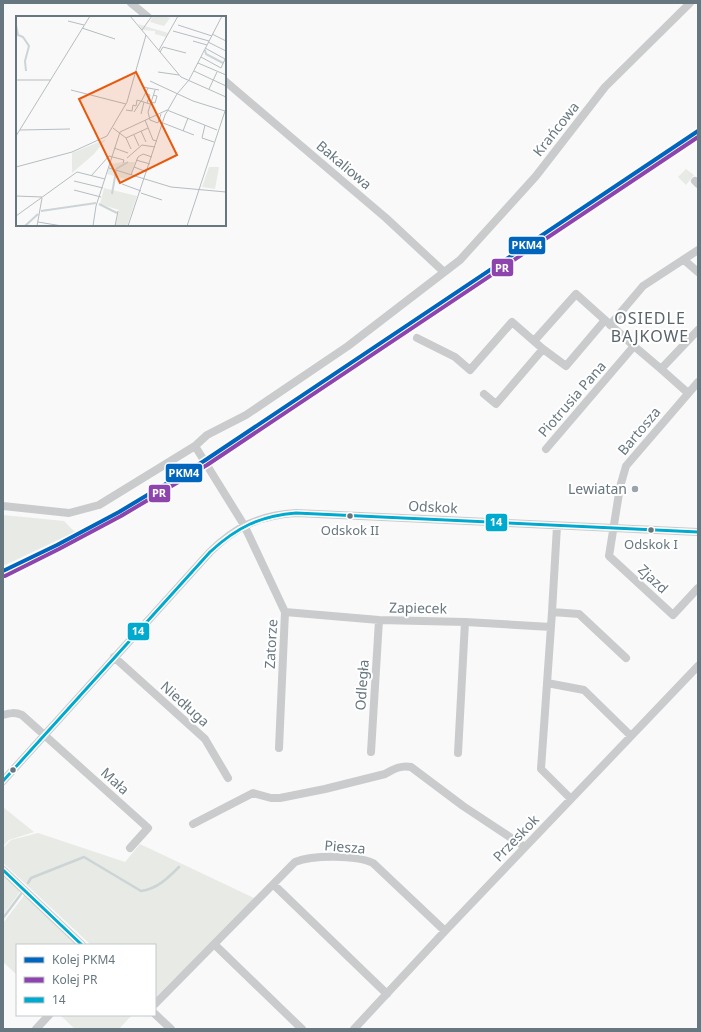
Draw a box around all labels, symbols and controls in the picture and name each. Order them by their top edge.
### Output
inset map [16,16,226,226]
street label: Krańcowa [528,97,583,160]
street label: Bakaliowa [313,136,376,193]
line badge: PKM4 [508,236,546,255]
text: PKM4 [512,237,543,252]
line badge: PR [491,258,514,277]
text: PR [495,260,510,275]
district label: OSIEDLE BAJKOWE [611,307,689,347]
street label: Piotrusia Pana [533,357,610,441]
street label: Bartosza [613,403,664,459]
line badge: PKM4 [165,463,203,483]
text: PKM4 [169,465,200,480]
place label: Lewiatan [568,479,627,498]
line badge: PR [148,484,171,503]
marker: Lewiatan [630,484,640,494]
text: PR [152,485,167,500]
street label: Odskok [408,496,459,517]
marker: Odskok II [345,511,355,521]
line badge: 14 [485,513,508,532]
text: 14 [490,514,503,529]
place label: Odskok II [321,521,379,539]
marker: Odskok I [646,525,656,535]
place label: Odskok I [624,535,678,553]
street label: Zjazd [634,560,672,597]
street label: Zapiecek [389,597,448,618]
street label: Zatorze [260,619,281,669]
line badge: 14 [127,622,150,641]
text: 14 [132,623,145,638]
street label: Odległa [350,659,373,711]
street label: Niedługa [157,677,214,731]
street label: Mała [97,763,134,798]
unlabelled marker [8,765,18,775]
street label: Przeskok [488,810,543,865]
street label: Piesza [324,835,366,858]
legend [16,944,156,1016]
text: Kolej PKM4 [52,951,115,968]
text: Kolej PR [52,971,98,988]
text: 14 [52,991,66,1008]

